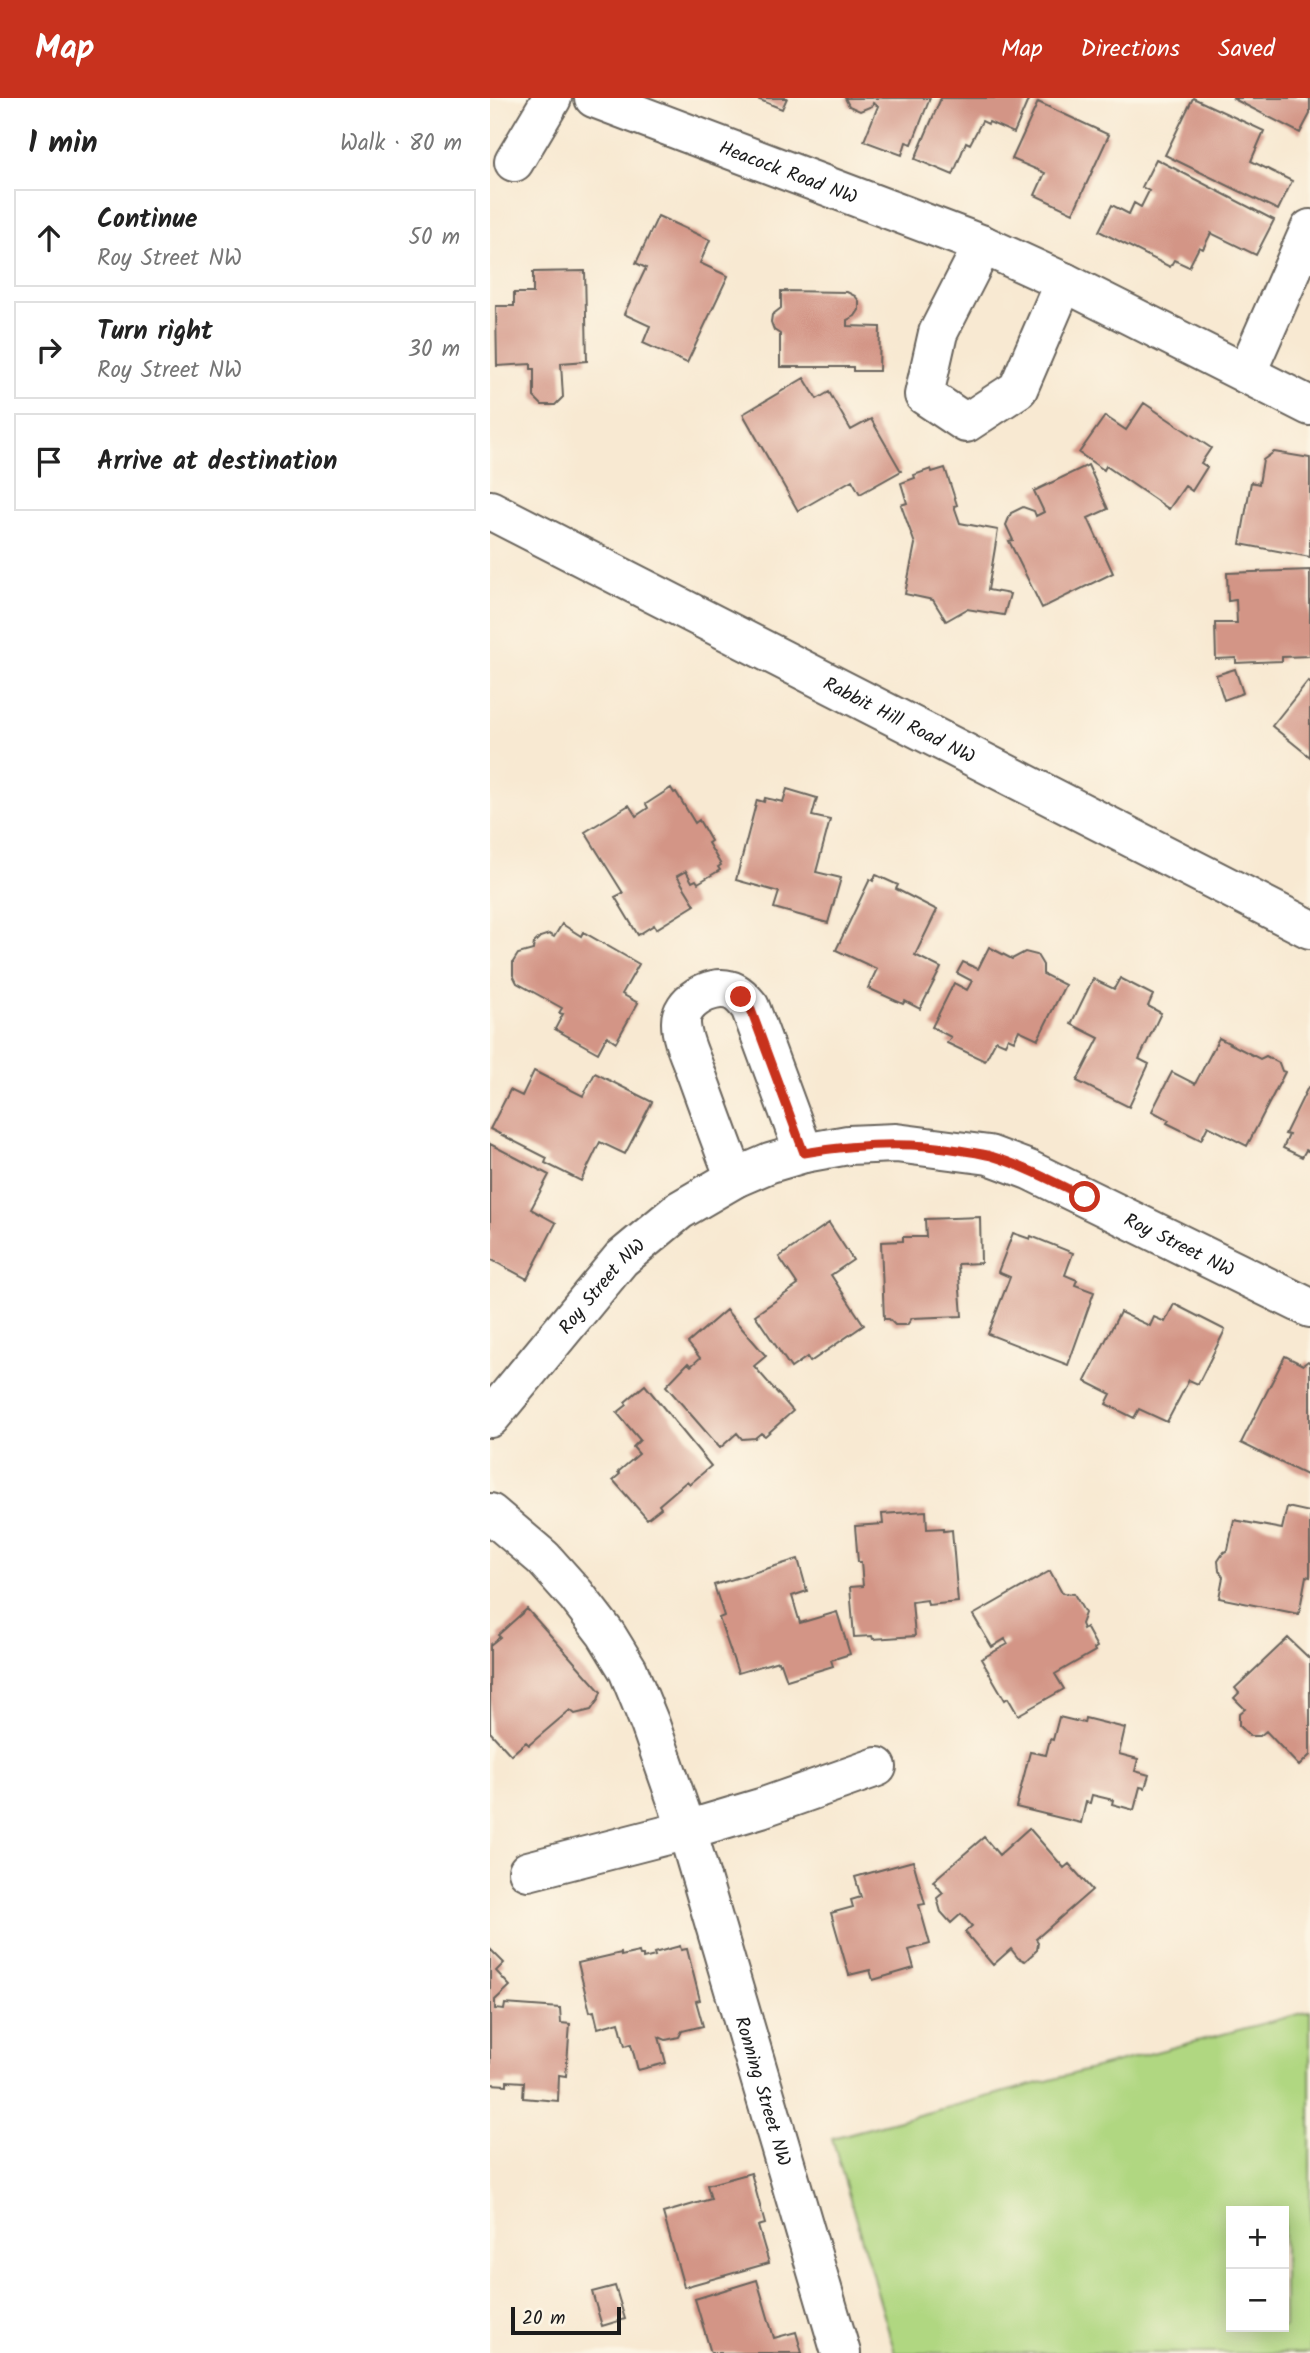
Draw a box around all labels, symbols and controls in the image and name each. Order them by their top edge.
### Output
text: Map [35,23,95,76]
text: Map [1001,30,1043,69]
text: Directions [1081,30,1180,69]
text: Saved [1218,30,1275,69]
text: 1 min [28,120,98,168]
text: Walk · 80 m [340,126,462,162]
street label: Heacock Road NW [714,134,861,213]
text: Continue [97,199,198,241]
icon: ahead [30,219,68,257]
text: 50 m [409,220,460,256]
text: Roy Street NW [97,241,242,277]
text: Turn right [97,311,213,353]
icon: right [30,331,68,369]
text: 30 m [408,332,460,368]
text: Roy Street NW [97,353,242,389]
text: Arrive at destination [97,441,337,483]
icon: arrive [30,443,68,481]
street label: Rabbit Hill Road NW [817,670,980,772]
route end [725,981,756,1012]
route start [1069,1181,1100,1212]
street label: Roy Street NW [1118,1206,1239,1286]
street label: Roy Street NW [552,1232,653,1342]
street label: Ronning Street NW [726,2013,798,2170]
map controls [1226,2206,1289,2332]
button: + [1226,2206,1289,2269]
button: − [1226,2269,1289,2332]
scale bar [511,2304,621,2336]
text: 20 m [522,2304,565,2334]

